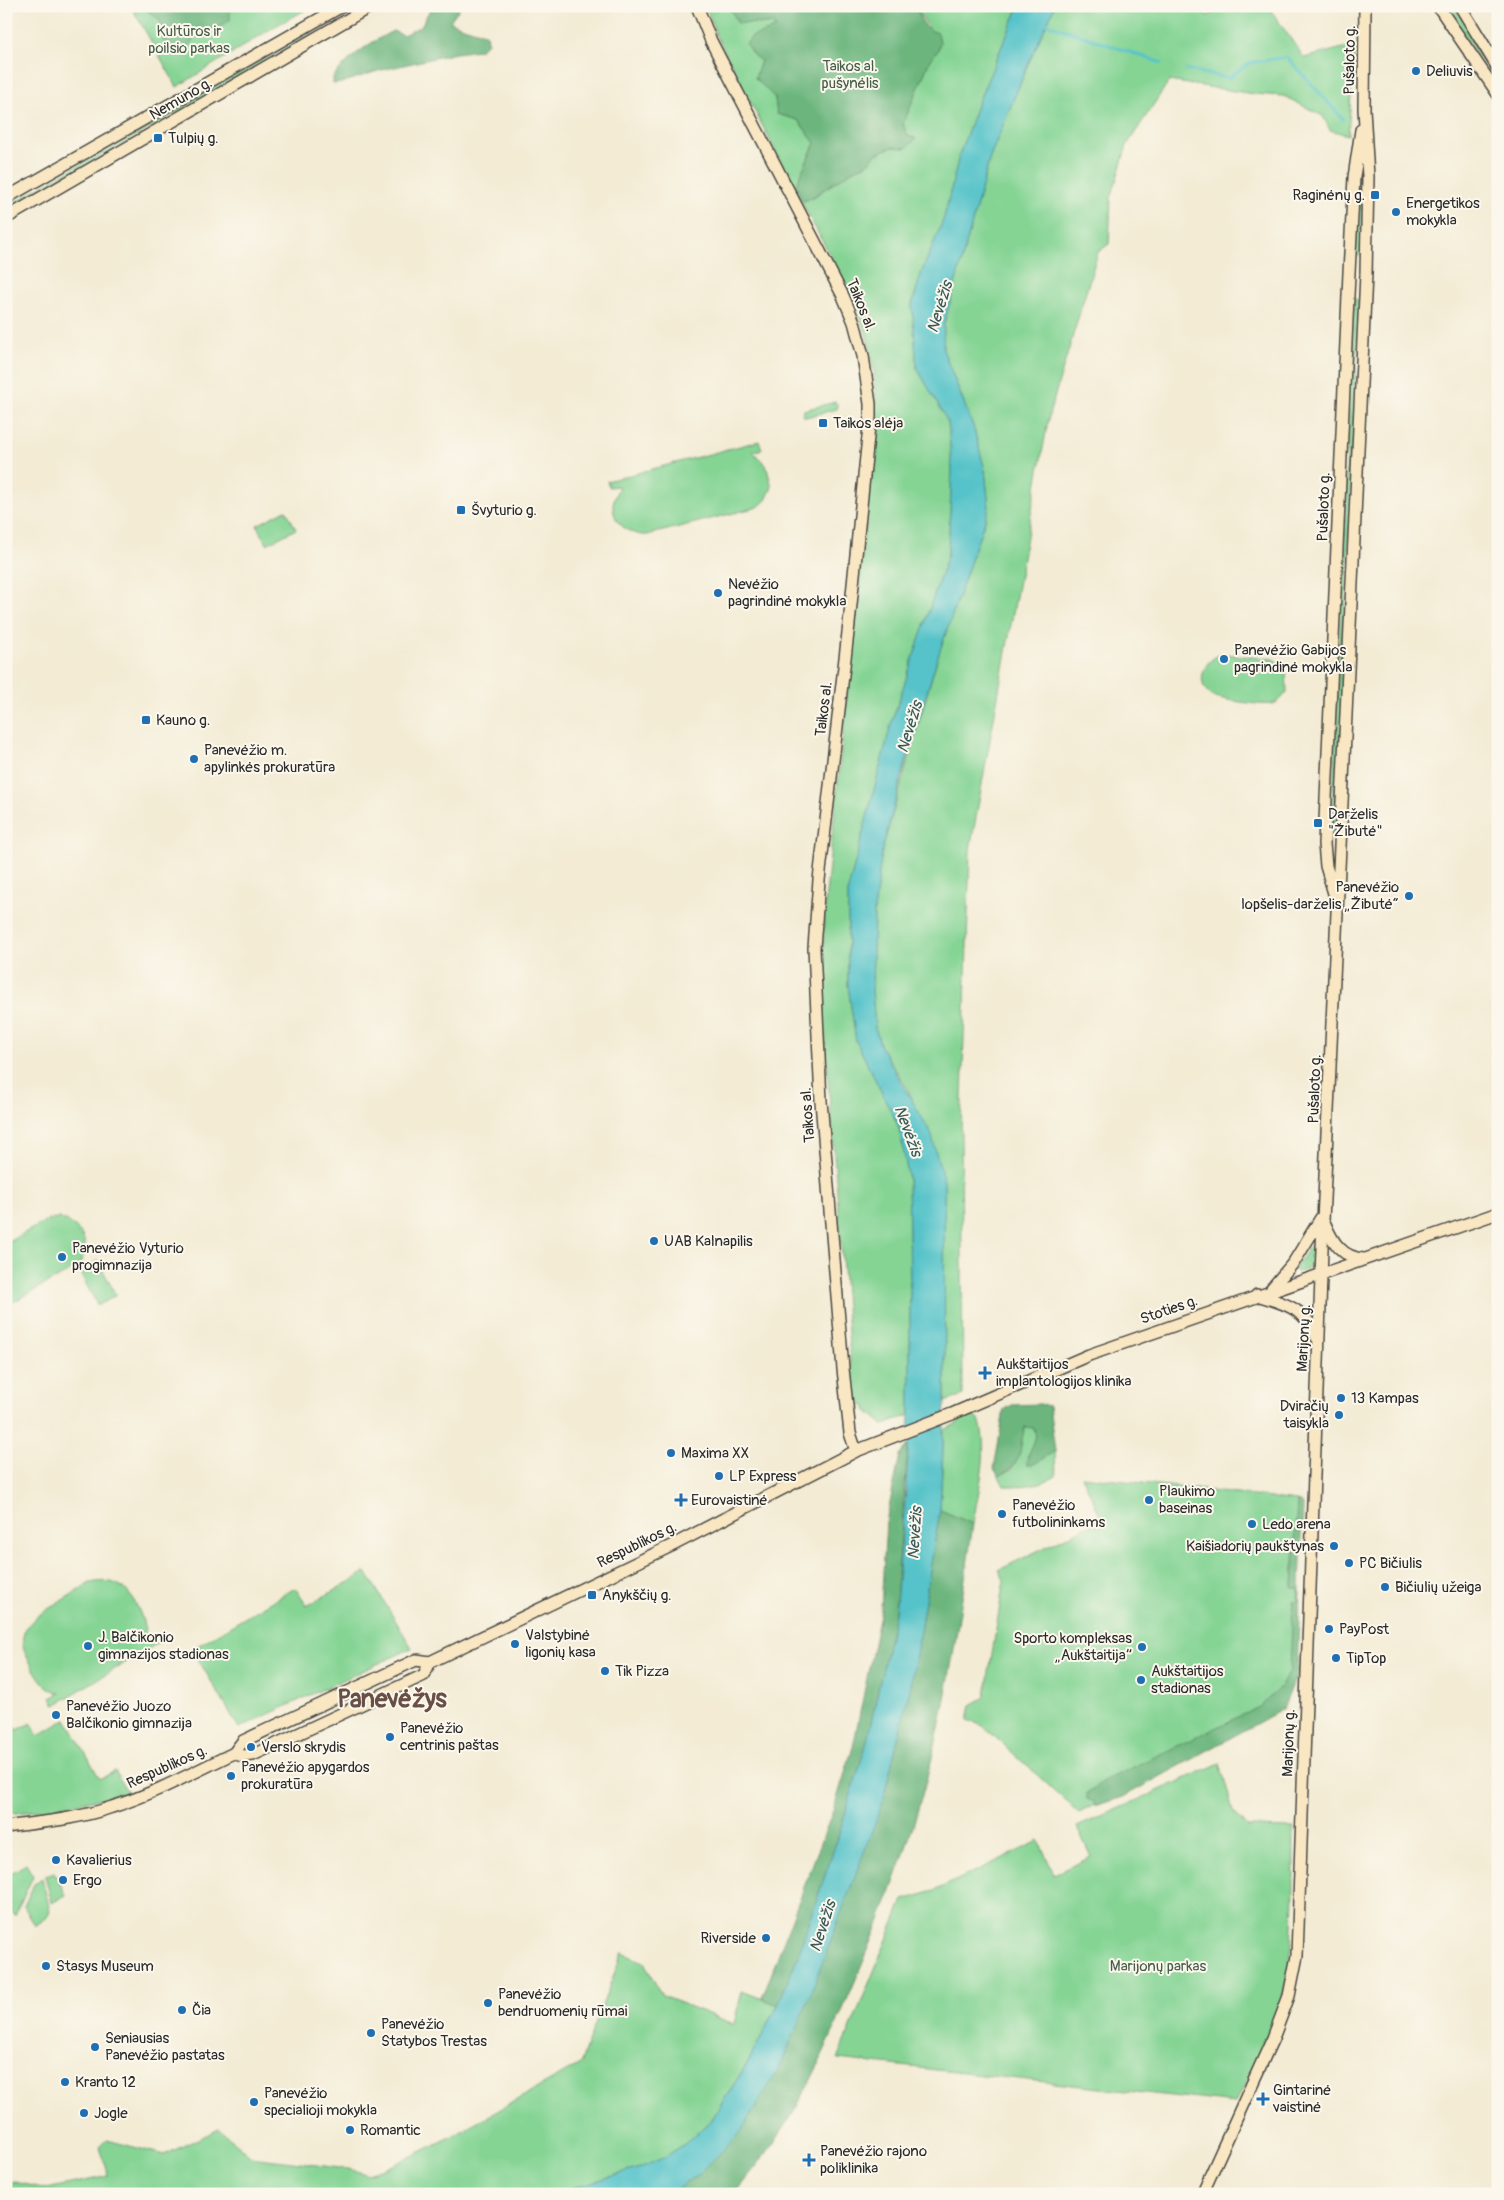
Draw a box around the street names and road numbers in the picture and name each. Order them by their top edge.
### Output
street label: Pušaloto g. [1340,25,1360,95]
street label: Nemuno g. [146,73,216,125]
street label: Taikos al. [842,276,880,334]
street label: Pušaloto g. [1313,472,1335,542]
street label: Taikos al. [811,680,837,738]
street label: Pušaloto g. [1304,1054,1326,1124]
street label: Taikos al. [797,1087,819,1143]
street label: Stoties g. [1138,1291,1200,1329]
street label: Marijonų g. [1293,1304,1315,1372]
street label: Respublikos g. [594,1518,680,1572]
street label: Marijonų g. [1278,1709,1300,1777]
street label: Respublikos g. [124,1741,210,1793]

